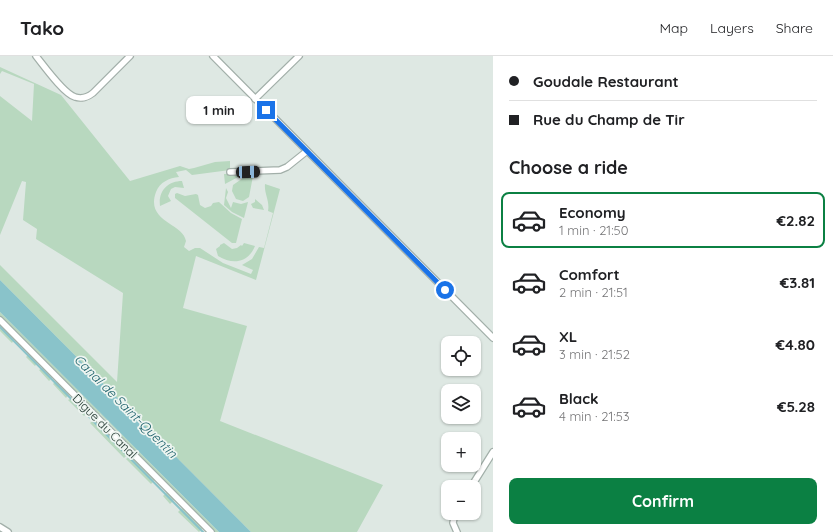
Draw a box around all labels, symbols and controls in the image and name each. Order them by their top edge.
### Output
text: Tako [20,16,64,40]
text: Map [659,19,688,37]
text: Layers [710,19,754,37]
text: Share [776,19,813,37]
text: Goudale Restaurant [533,72,679,91]
callout: 1 min [186,96,252,124]
route end [257,101,275,119]
text: 1 min [203,102,235,118]
text: Rue du Champ de Tir [533,110,685,129]
text: Choose a ride [509,156,628,179]
car [236,166,260,178]
icon: car [511,202,547,238]
text: Economy [559,203,626,222]
text: €2.82 [777,211,815,230]
text: 1 min · 21:50 [559,222,628,238]
icon: car [511,264,547,300]
text: Comfort [559,265,620,284]
text: €3.81 [780,273,815,292]
route start [436,281,454,299]
text: 2 min · 21:51 [559,284,628,300]
icon: car [511,326,547,362]
text: XL [559,327,577,346]
text: €4.80 [776,335,815,354]
map controls [441,336,481,520]
button: locate [441,336,481,376]
text: 3 min · 21:52 [559,346,630,362]
water label: Canal de Saint-Quentin [71,351,181,461]
button: layers [441,384,481,424]
icon: car [511,388,547,424]
text: Black [559,389,599,408]
street label: Digue du Canal [70,391,140,461]
text: €5.28 [777,397,815,416]
text: 4 min · 21:53 [559,408,630,424]
button: + [441,432,481,472]
button: Confirm [509,478,817,524]
button: − [441,480,481,520]

